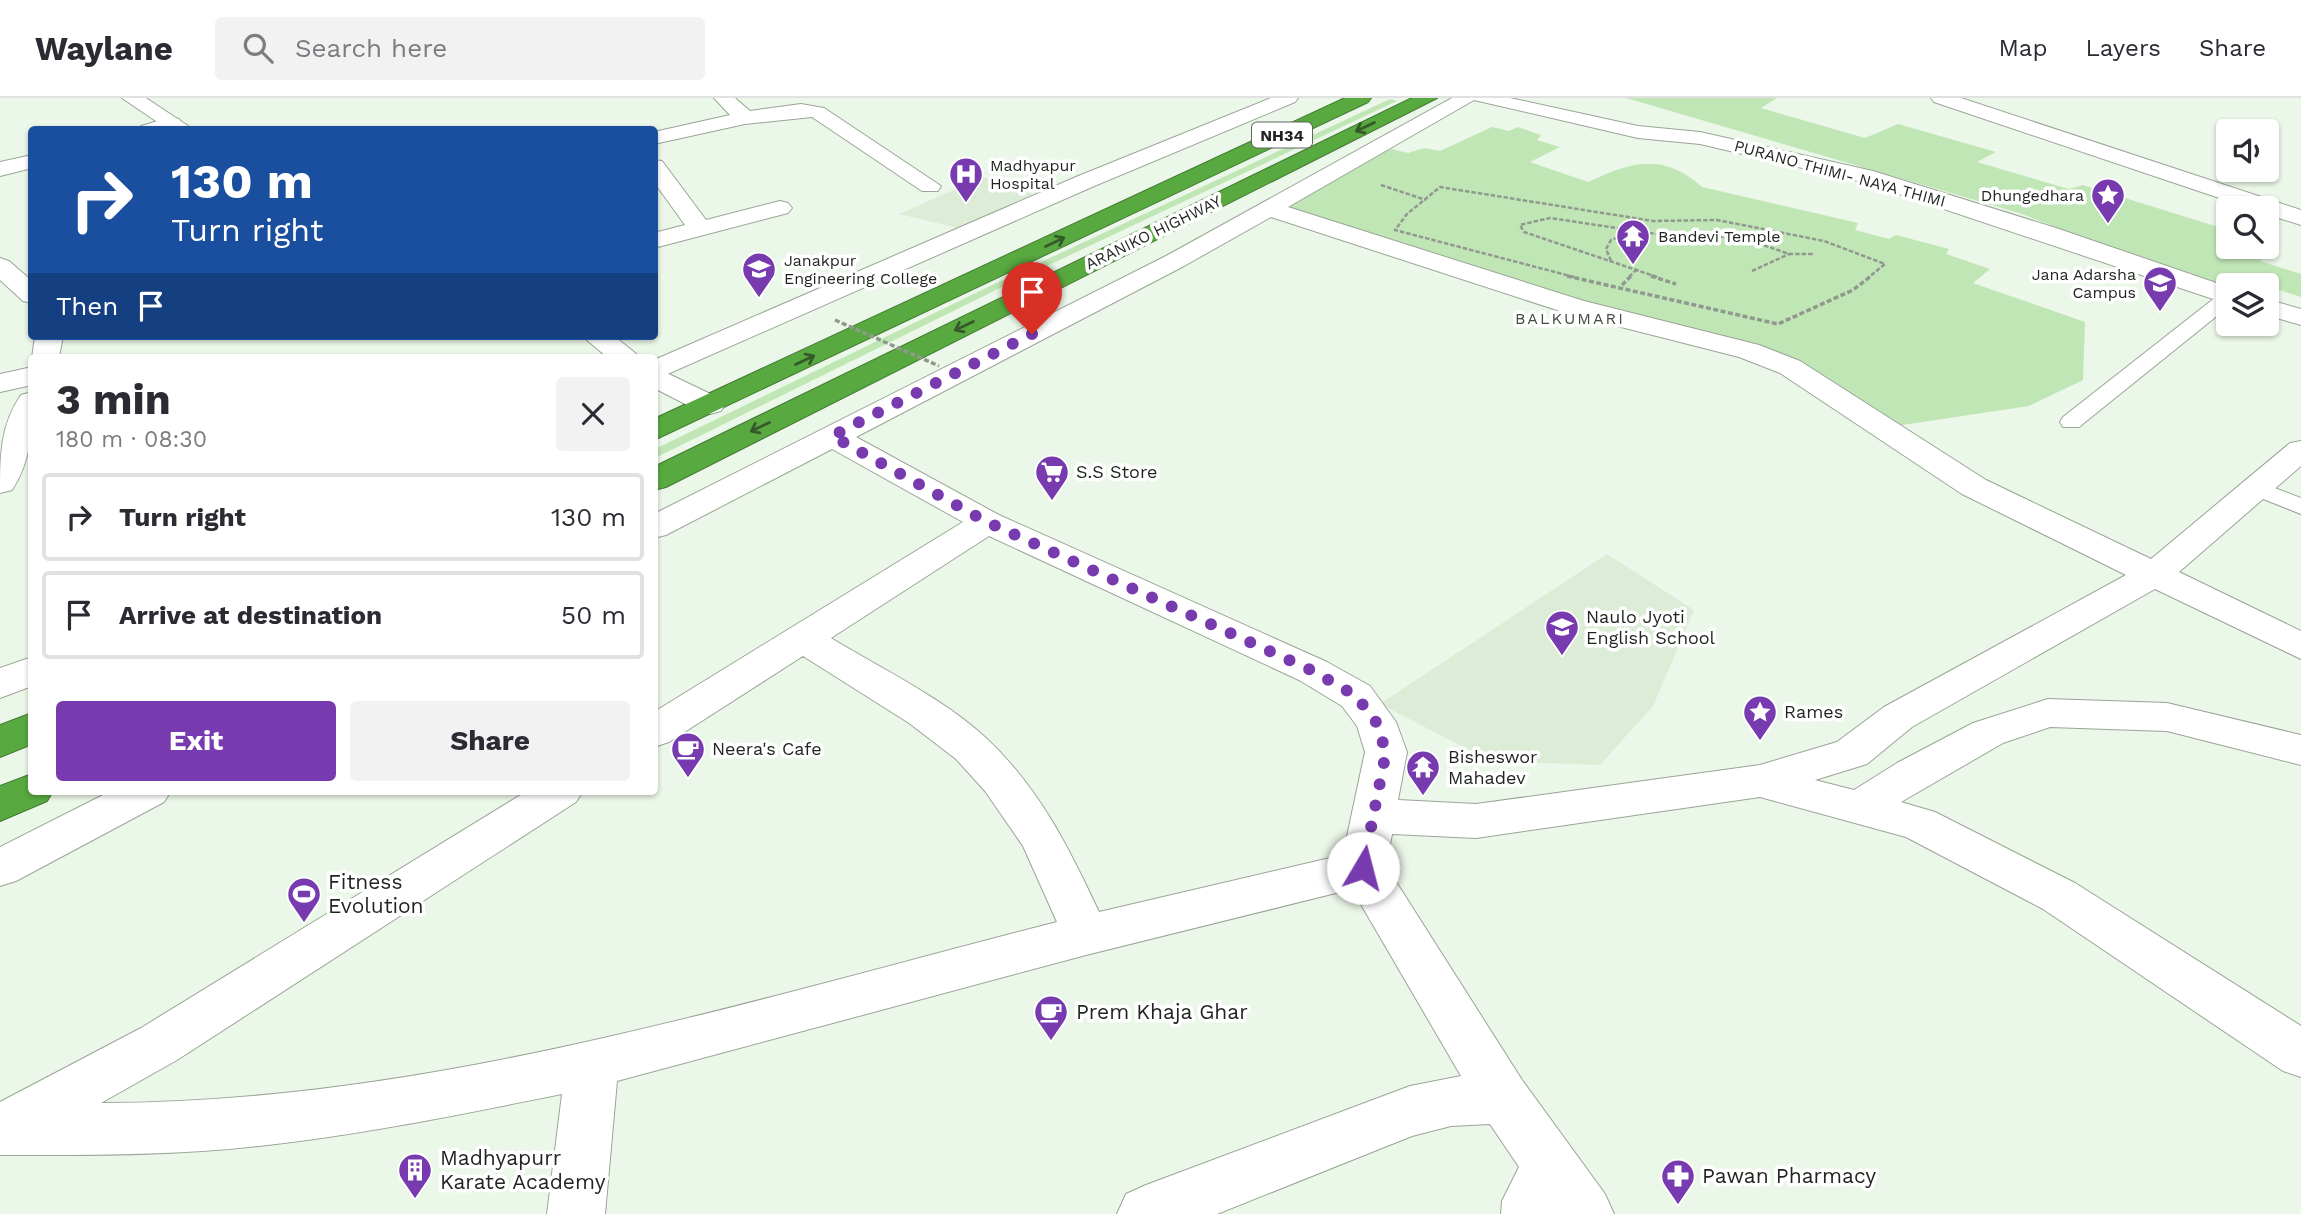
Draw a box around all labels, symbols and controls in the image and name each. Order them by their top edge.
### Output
search box [215,17,705,80]
text: Waylane [35,29,173,68]
icon: search [239,29,277,67]
text: Search here [295,33,447,63]
text: Map [1999,34,2047,62]
text: Layers [2085,34,2161,62]
text: Share [2199,34,2266,62]
map controls [2216,119,2279,336]
button: sound [2216,119,2279,182]
one-way arrow [1355,121,1376,134]
road number: NH34 [1252,122,1312,148]
street label: PURANO THIMI- NAYA THIMI [1732,136,1948,211]
text: 130 m [171,152,313,210]
icon: right [56,154,147,245]
hospital icon: Madhyapur Hospital [947,155,985,204]
place label: Madhyapur Hospital [990,156,1076,193]
place icon: Dhungedhara [2089,176,2127,225]
place label: Dhungedhara [1981,186,2084,205]
street label: ARANIKO HIGHWAY [1082,191,1224,274]
button: search [2216,196,2279,259]
text: Turn right [171,211,323,249]
temple icon: Bandevi Temple [1614,217,1652,266]
place label: Bandevi Temple [1658,227,1781,246]
one-way arrow [1044,235,1065,248]
school or university icon: Janakpur Engineering College [740,250,778,299]
place label: Janakpur Engineering College [784,251,937,288]
pin [1002,262,1062,334]
school or university icon: Jana Adarsha Campus [2141,264,2179,313]
place label: Jana Adarsha Campus [2032,265,2136,302]
icon: arrive [1013,273,1051,311]
button: layers [2216,273,2279,336]
icon: arrive [132,287,170,325]
text: Then [56,291,118,321]
district label: BALKUMARI [1515,309,1625,328]
one-way arrow [954,319,974,333]
one-way arrow [794,353,815,366]
text: 3 min [56,375,171,424]
button: close [556,377,630,451]
one-way arrow [750,421,771,435]
text: 180 m · 08:30 [56,426,207,453]
supermarket icon: S.S Store [1033,453,1071,502]
place label: S.S Store [1076,461,1157,482]
icon: right [60,498,98,536]
text: Turn right [119,502,246,532]
text: 130 m [551,502,626,532]
icon: arrive [60,596,98,634]
text: Arrive at destination [119,600,382,630]
text: 50 m [561,600,626,630]
place label: Naulo Jyoti English School [1586,606,1716,648]
school or university icon: Naulo Jyoti English School [1543,608,1581,657]
place icon: Rames [1741,693,1779,742]
button: Exit [56,701,336,781]
button: Share [350,701,630,781]
place label: Rames [1784,701,1843,722]
cafe icon: Neera's Cafe [669,730,707,779]
place label: Neera's Cafe [712,738,822,759]
place label: Bisheswor Mahadev [1448,746,1537,788]
temple icon: Bisheswor Mahadev [1404,748,1442,797]
position arrow [1326,831,1400,905]
place label: Fitness Evolution [328,869,424,918]
sports icon: Fitness Evolution [285,875,323,924]
cafe icon: Prem Khaja Ghar [1032,993,1070,1042]
place label: Prem Khaja Ghar [1076,999,1248,1024]
place label: Madhyapurr Karate Academy [440,1145,606,1194]
building icon: Madhyapurr Karate Academy [396,1151,434,1200]
pharmacy icon: Pawan Pharmacy [1659,1157,1697,1206]
place label: Pawan Pharmacy [1702,1163,1876,1188]

